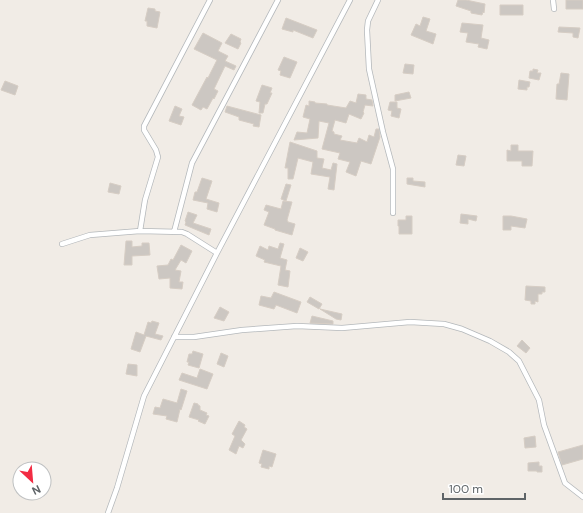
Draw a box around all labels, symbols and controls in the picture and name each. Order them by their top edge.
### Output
north arrow [12,461,52,501]
scale bar [443,475,525,501]
text: 100 m [449,481,483,497]
text: N [30,482,43,498]

